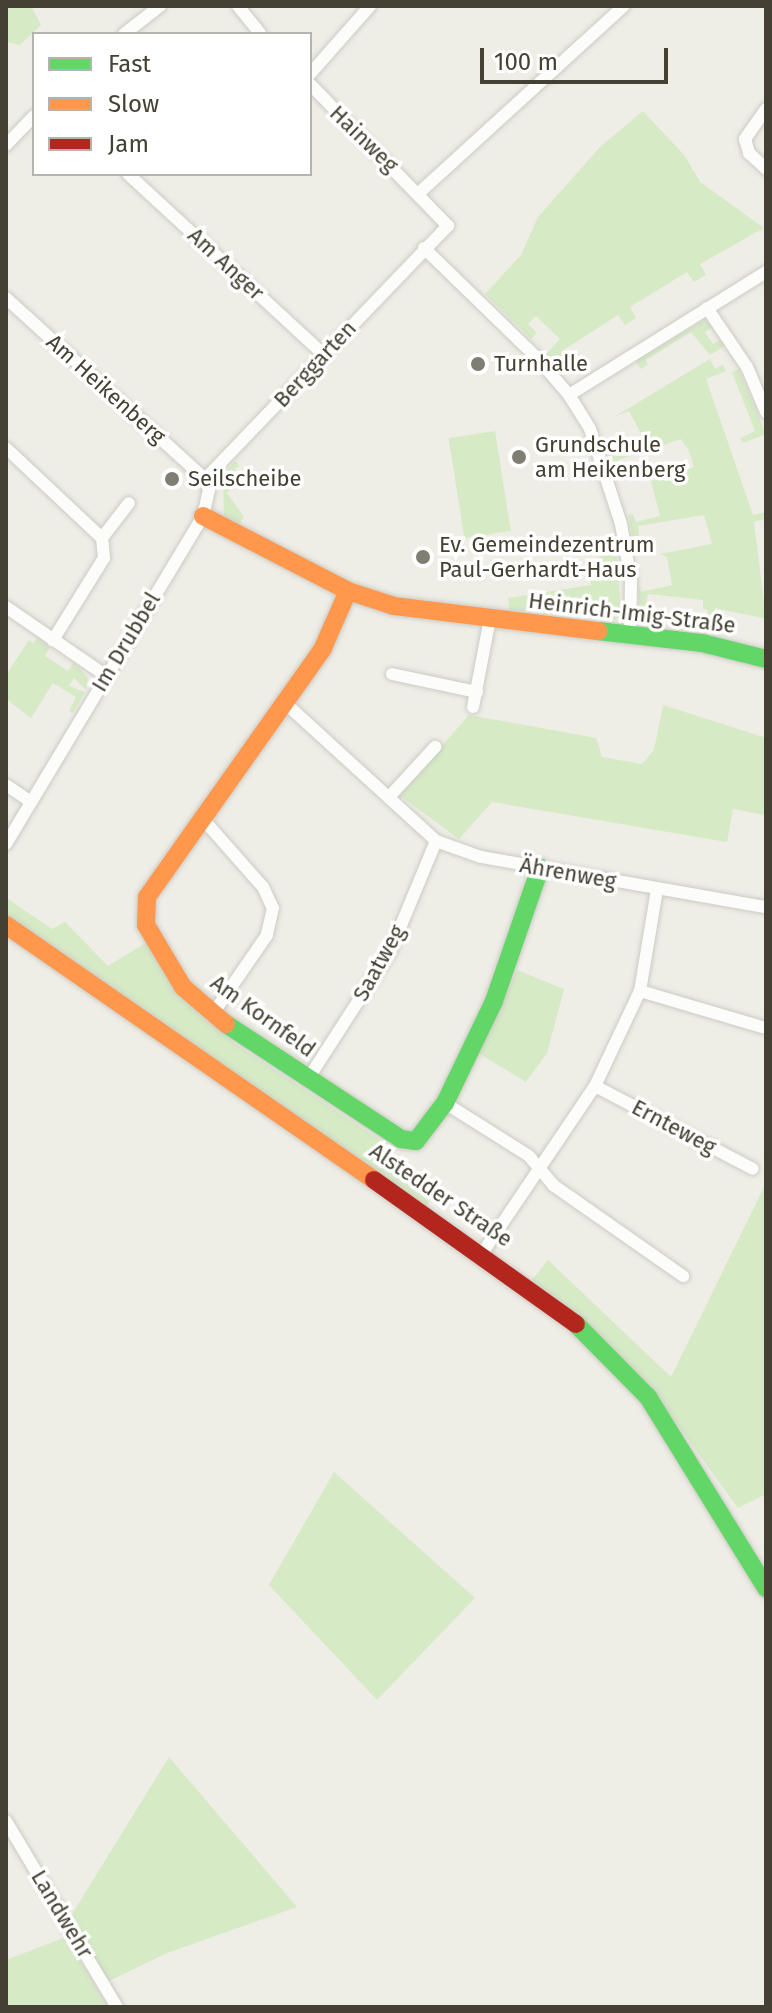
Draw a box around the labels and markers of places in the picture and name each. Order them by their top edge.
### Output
place label: Turnhalle [494,351,588,377]
marker: Turnhalle [469,355,487,373]
place label: Grundschule am Heikenberg [535,431,685,482]
marker: Grundschule am Heikenberg [510,448,528,466]
place label: Seilscheibe [188,466,302,492]
marker: Seilscheibe [163,470,181,488]
place label: Ev. Gemeindezentrum Paul-Gerhardt-Haus [439,531,655,582]
marker: Ev. Gemeindezentrum Paul-Gerhardt-Haus [414,548,432,566]

